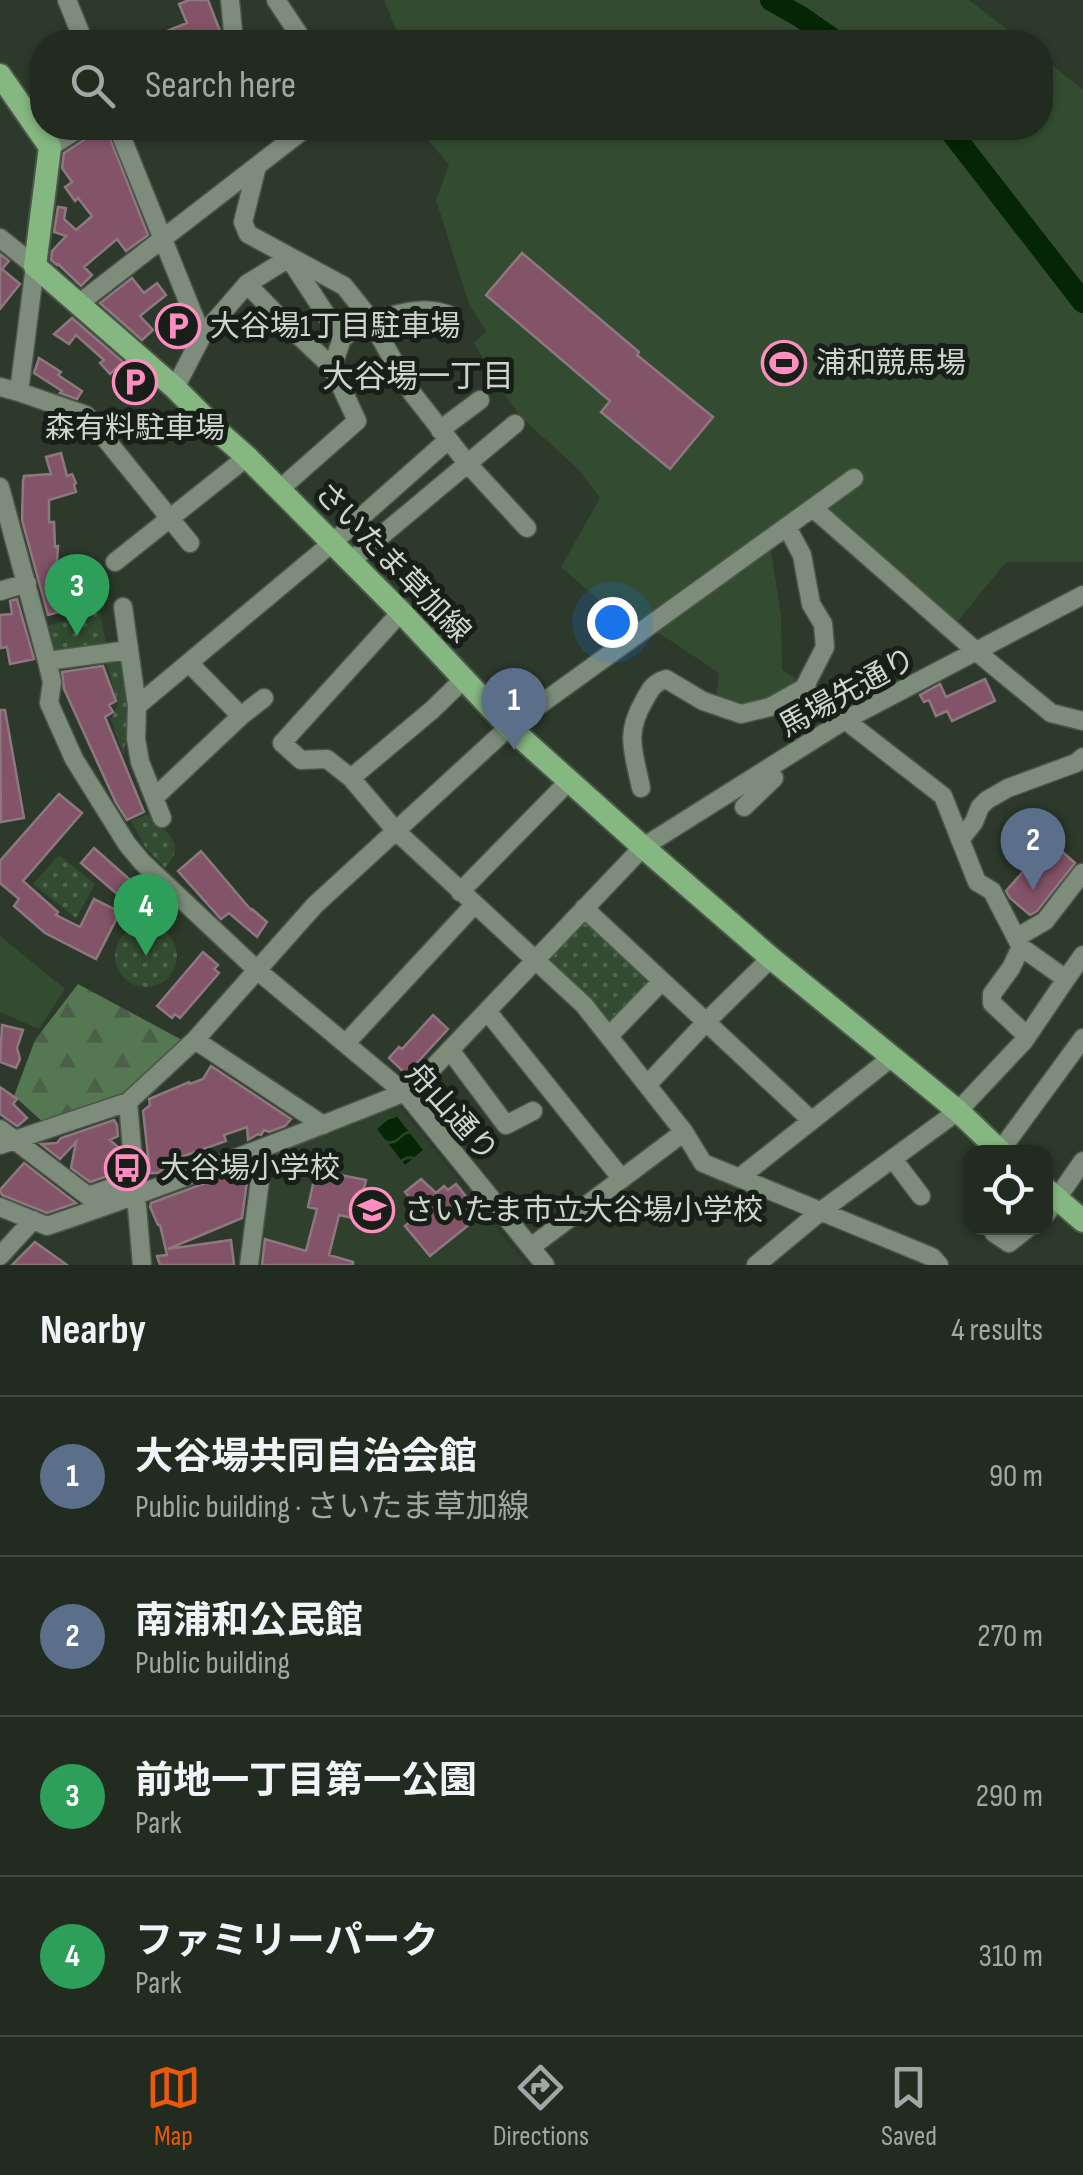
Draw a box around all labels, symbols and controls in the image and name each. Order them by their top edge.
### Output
search box [30,30,1053,140]
icon: search [65,58,120,113]
text: Search here [145,63,296,108]
parking icon: 大谷場1丁目駐車場 [155,303,201,349]
place label: 大谷場1丁目駐車場 [210,309,461,345]
sports icon: 浦和競馬場 [761,340,807,386]
place label: 浦和競馬場 [816,346,966,382]
district label: 大谷場一丁目 [322,358,514,397]
parking icon: 森有料駐車場 [112,359,158,405]
place label: 森有料駐車場 [45,411,225,447]
street label: さいたま草加線 [307,475,478,650]
pin: 3 [44,554,110,636]
your location [587,597,638,648]
street label: 馬場先通り [773,641,922,745]
pin: 1 [482,668,546,750]
pin: 2 [1000,808,1066,890]
pin: 4 [114,874,178,956]
street label: 舟山通り [398,1056,505,1169]
bus stop icon: 大谷場小学校 [104,1145,150,1191]
map controls [963,1145,1053,1235]
button: locate [963,1145,1053,1235]
place label: 大谷場小学校 [160,1151,340,1187]
school or university icon: さいたま市立大谷場小学校 [349,1187,395,1233]
place label: さいたま市立大谷場小学校 [404,1193,763,1229]
text: Nearby [40,1305,146,1356]
text: 4 results [951,1311,1043,1350]
text: 大谷場共同自治会館 [135,1435,477,1480]
text: 1 [66,1457,79,1496]
text: 90 m [989,1457,1043,1496]
text: Public building · さいたま草加線 [135,1488,530,1527]
text: 南浦和公民館 [135,1599,363,1644]
text: 2 [65,1617,80,1656]
text: 270 m [977,1617,1043,1656]
text: Public building [135,1644,290,1683]
text: 前地一丁目第一公園 [135,1759,477,1804]
text: 3 [65,1777,80,1816]
text: 290 m [976,1777,1043,1816]
text: Park [135,1804,182,1843]
text: ファミリーパーク [135,1919,439,1964]
text: 4 [65,1937,80,1976]
text: 310 m [978,1937,1043,1976]
text: Park [135,1964,182,2003]
tab: Map [146,2060,201,2153]
tab: Directions [493,2060,589,2153]
tab: Saved [881,2060,937,2153]

